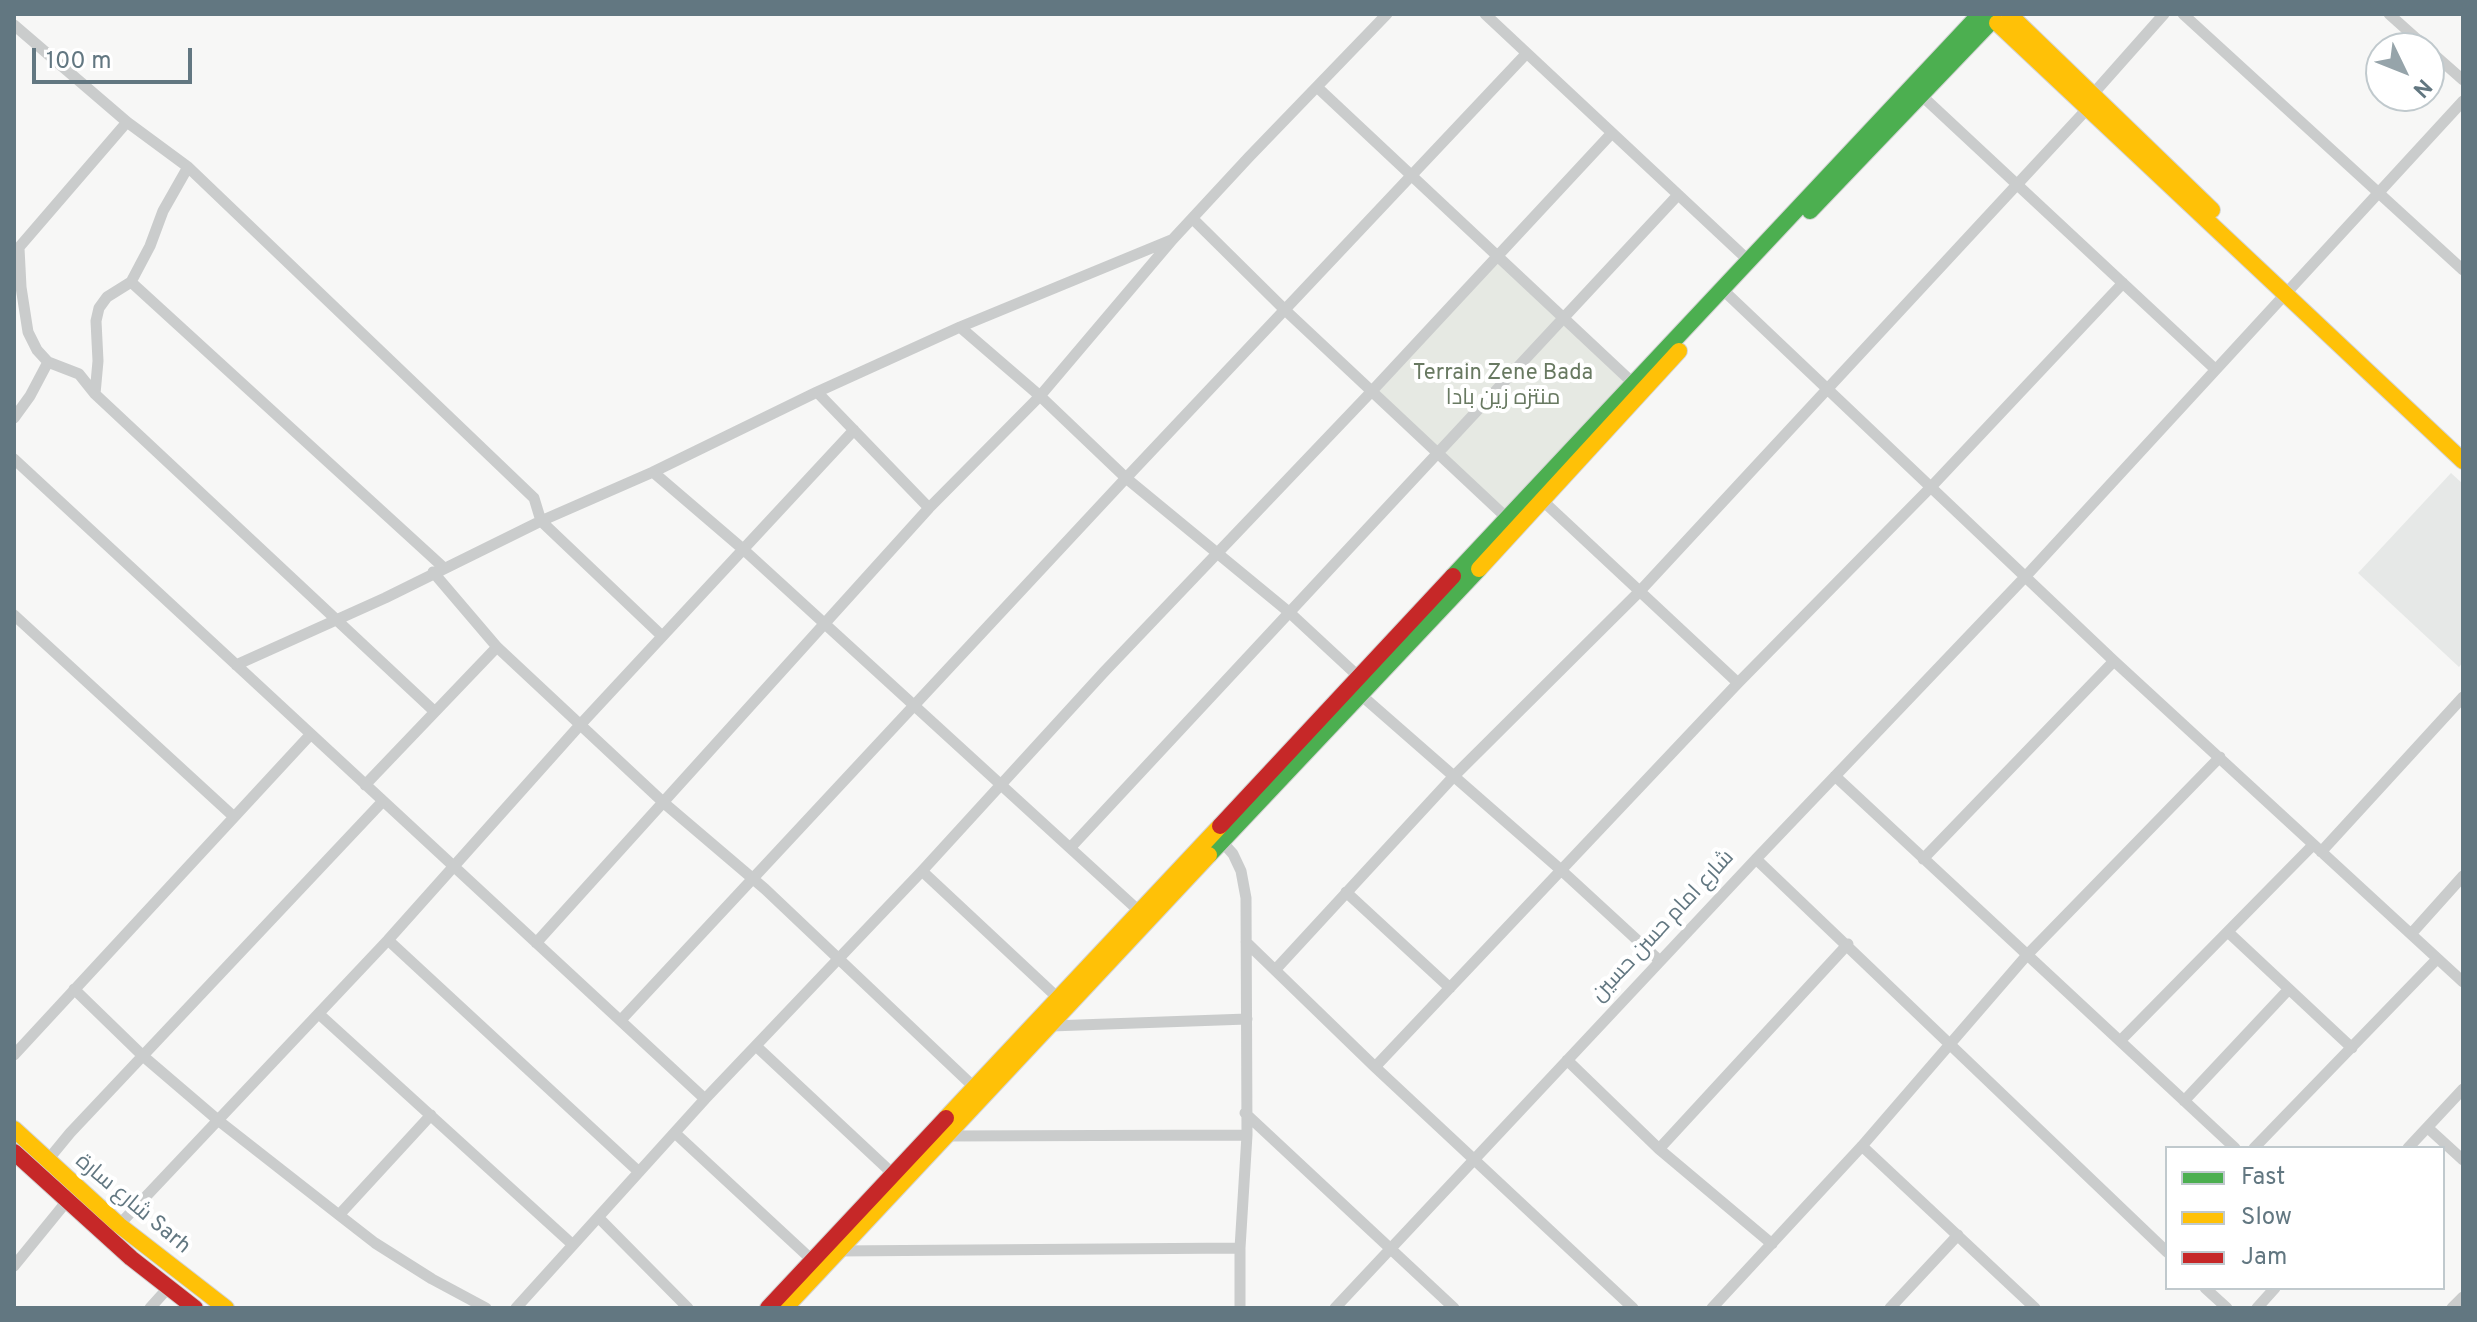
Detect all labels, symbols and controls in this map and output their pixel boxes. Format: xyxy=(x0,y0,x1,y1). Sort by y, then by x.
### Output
scale bar xyxy=(36,32,196,82)
north arrow xyxy=(2365,32,2445,112)
text: 100 m xyxy=(46,47,112,77)
text: N xyxy=(2406,72,2437,102)
park label: Terrain Zene Bada منتزه زين بادا xyxy=(1413,362,1593,414)
street label: شارع امام حسن حسين xyxy=(1587,846,1741,1008)
legend xyxy=(2165,1146,2445,1290)
street label: شارع سارة Sarh xyxy=(69,1149,195,1261)
text: Fast xyxy=(2241,1163,2285,1193)
text: Slow xyxy=(2241,1203,2292,1233)
text: Jam xyxy=(2241,1243,2287,1273)

